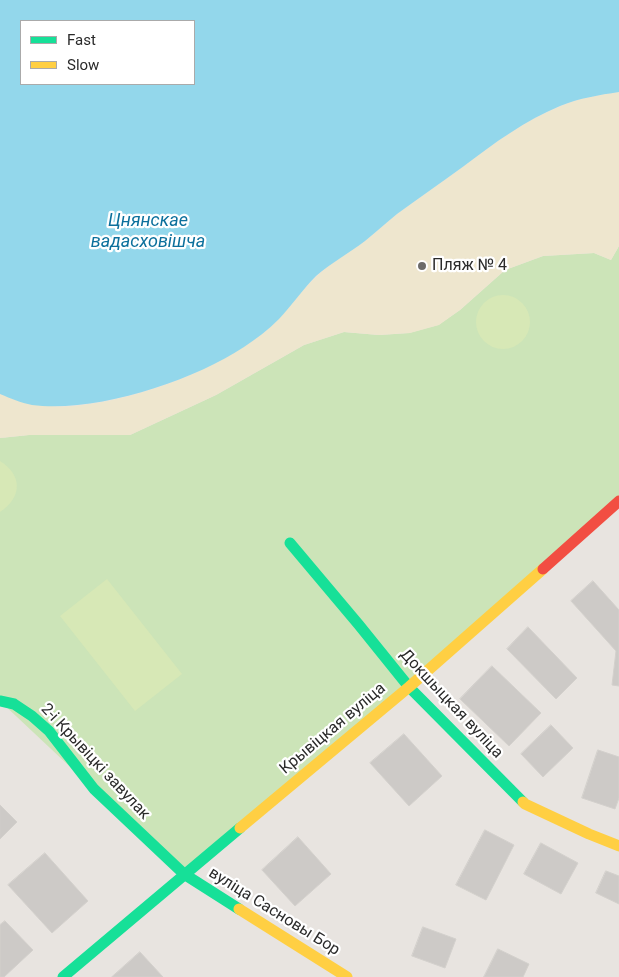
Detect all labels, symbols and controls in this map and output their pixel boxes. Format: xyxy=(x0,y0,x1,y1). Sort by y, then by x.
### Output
legend xyxy=(20,20,195,85)
text: Fast xyxy=(67,31,96,49)
text: Slow xyxy=(67,56,99,74)
water label: Цнянскае вадасховішча xyxy=(91,210,205,252)
place label: Пляж № 4 xyxy=(432,256,507,276)
marker: Пляж № 4 xyxy=(416,260,428,272)
street label: Докшыцкая вуліца xyxy=(395,645,507,763)
street label: Крывіцкая вуліца xyxy=(276,679,390,779)
street label: 2-і Крывіцкі завулак xyxy=(36,700,154,824)
street label: вуліца Сасновы Бор xyxy=(205,864,343,960)

